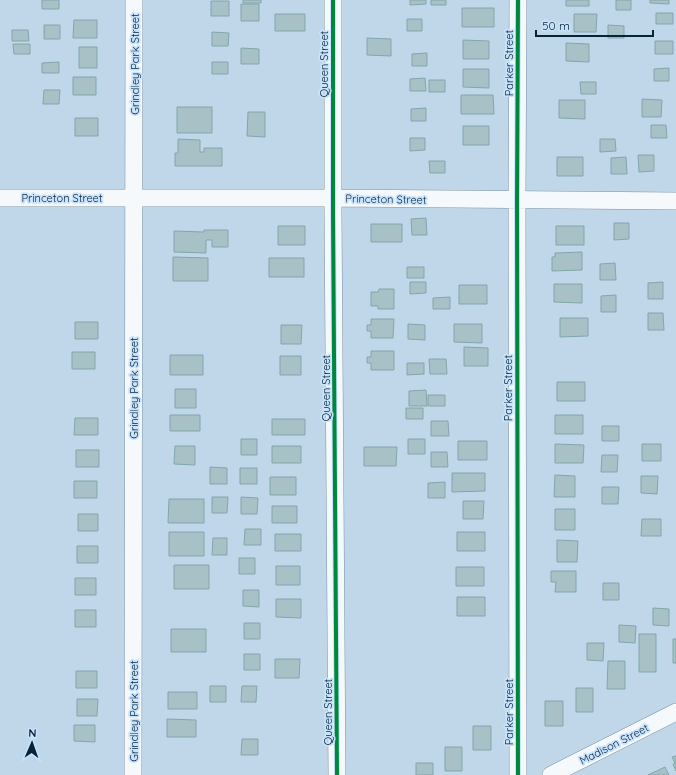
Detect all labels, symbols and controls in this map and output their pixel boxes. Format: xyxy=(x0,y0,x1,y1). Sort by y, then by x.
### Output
scale bar xyxy=(536,12,653,38)
street label: Grindley Park Street xyxy=(128,13,142,115)
text: 50 m xyxy=(542,18,570,33)
street label: Parker Street xyxy=(502,29,516,96)
street label: Queen Street xyxy=(317,30,331,97)
street label: Princeton Street xyxy=(21,191,103,205)
street label: Princeton Street xyxy=(345,191,427,207)
street label: Grindley Park Street xyxy=(127,337,141,439)
street label: Queen Street xyxy=(319,354,333,421)
street label: Parker Street xyxy=(501,354,515,421)
street label: Grindley Park Street xyxy=(127,660,141,762)
street label: Queen Street xyxy=(321,678,335,745)
street label: Parker Street xyxy=(502,678,516,745)
street label: Madison Street xyxy=(577,720,651,767)
north arrow xyxy=(12,723,52,763)
text: N xyxy=(28,726,37,740)

